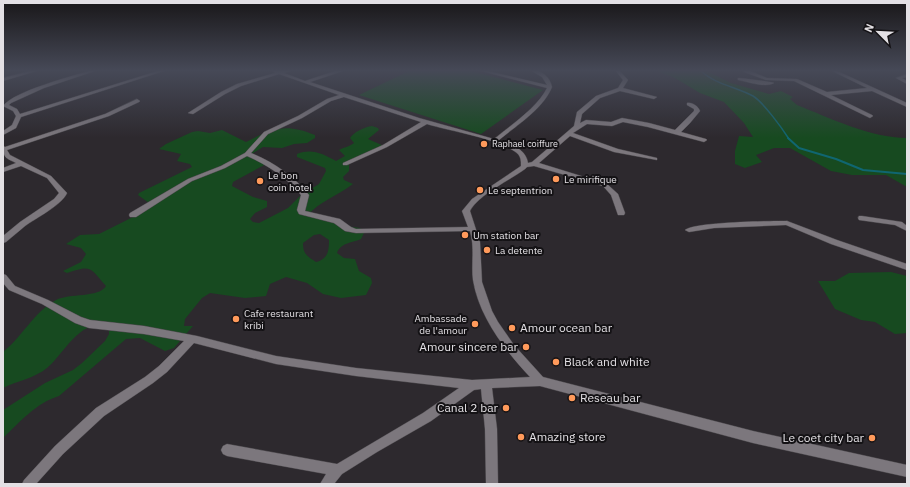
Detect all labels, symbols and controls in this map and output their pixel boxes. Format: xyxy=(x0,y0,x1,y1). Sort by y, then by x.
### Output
north arrow xyxy=(858,12,898,52)
text: N xyxy=(861,21,877,34)
place label: Raphael coiffure xyxy=(492,138,558,149)
marker: Raphael coiffure xyxy=(479,139,489,149)
place label: Le bon coin hotel xyxy=(268,169,312,194)
place label: Le mirifique xyxy=(564,173,617,186)
marker: Le mirifique xyxy=(551,174,561,184)
marker: Le bon coin hotel xyxy=(255,176,265,186)
place label: Le septentrion xyxy=(488,184,552,197)
marker: Le septentrion xyxy=(475,185,485,195)
place label: Um station bar xyxy=(473,229,539,242)
marker: Um station bar xyxy=(460,230,470,240)
place label: La detente xyxy=(495,244,543,257)
marker: La detente xyxy=(482,245,492,255)
place label: Cafe restaurant kribi xyxy=(244,307,314,332)
place label: Ambassade de l'amour xyxy=(414,312,468,337)
marker: Cafe restaurant kribi xyxy=(231,314,241,324)
marker: Ambassade de l'amour xyxy=(470,319,480,329)
place label: Amour ocean bar xyxy=(520,320,613,335)
marker: Amour ocean bar xyxy=(507,323,517,333)
place label: Amour sincere bar xyxy=(419,339,519,354)
marker: Amour sincere bar xyxy=(521,342,531,352)
place label: Black and white xyxy=(564,354,650,369)
marker: Black and white xyxy=(551,357,561,367)
place label: Reseau bar xyxy=(580,390,641,405)
marker: Reseau bar xyxy=(567,393,577,403)
place label: Canal 2 bar xyxy=(437,400,499,415)
marker: Canal 2 bar xyxy=(501,403,511,413)
place label: Amazing store xyxy=(529,429,606,444)
place label: Le coet city bar xyxy=(783,430,865,445)
marker: Amazing store xyxy=(516,432,526,442)
marker: Le coet city bar xyxy=(867,433,877,443)

